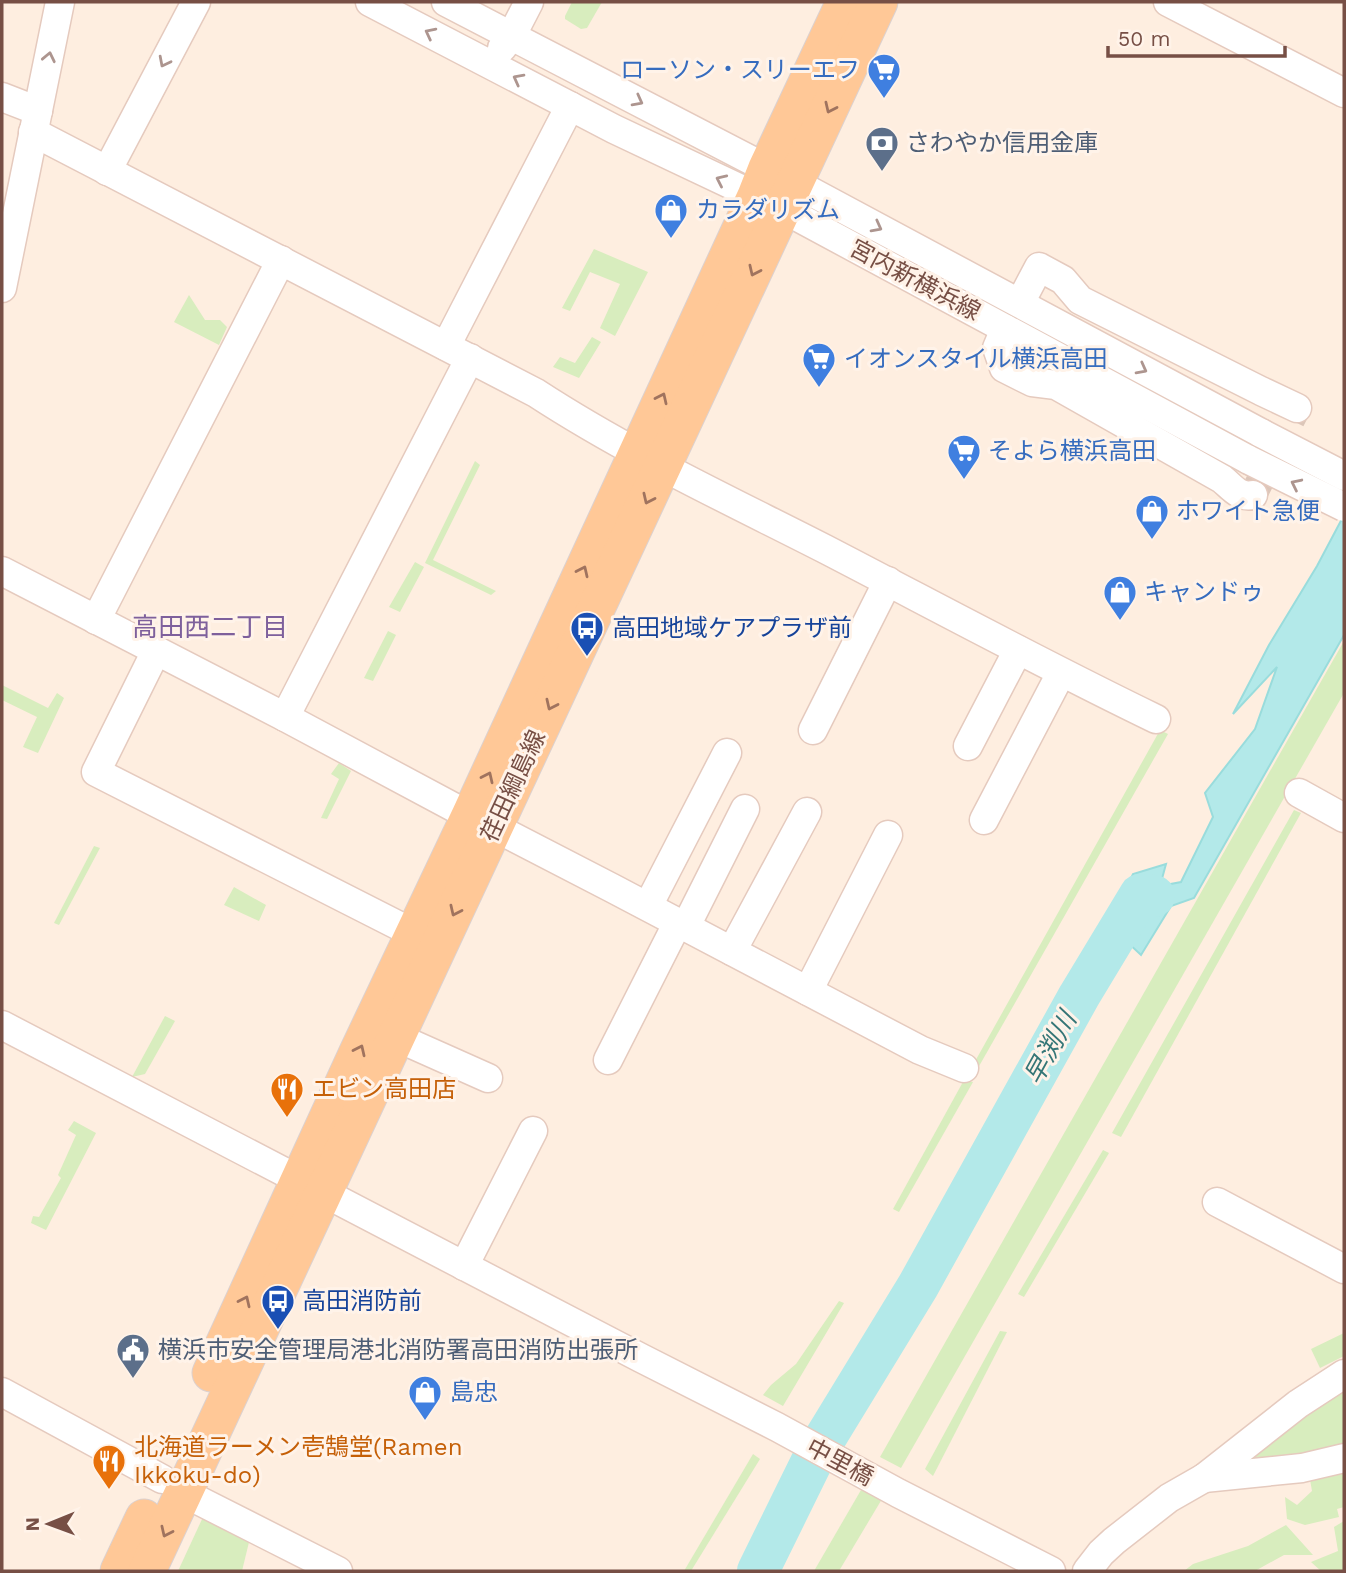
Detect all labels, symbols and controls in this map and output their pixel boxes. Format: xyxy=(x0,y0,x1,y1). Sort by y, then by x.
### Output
scale bar xyxy=(1108,14,1285,58)
text: 50 m xyxy=(1118,26,1170,51)
one-way arrow xyxy=(424,27,437,41)
one-way arrow xyxy=(41,51,56,62)
supermarket icon: ローソン・スリーエフ xyxy=(865,51,903,100)
one-way arrow xyxy=(159,55,173,68)
place label: ローソン・スリーエフ xyxy=(620,56,860,84)
one-way arrow xyxy=(512,73,525,87)
one-way arrow xyxy=(631,92,643,106)
one-way arrow xyxy=(824,101,838,113)
bank icon: さわやか信用金庫 xyxy=(863,124,901,173)
place label: さわやか信用金庫 xyxy=(906,129,1098,157)
one-way arrow xyxy=(716,174,728,188)
shop icon: カラダリズム xyxy=(652,191,690,240)
place label: カラダリズム xyxy=(696,196,840,224)
one-way arrow xyxy=(870,218,882,232)
street label: 宮内新横浜線 xyxy=(845,234,985,326)
one-way arrow xyxy=(748,264,762,276)
supermarket icon: イオンスタイル横浜高田 xyxy=(800,340,838,389)
place label: イオンスタイル横浜高田 xyxy=(844,345,1108,373)
one-way arrow xyxy=(1135,361,1148,374)
one-way arrow xyxy=(654,393,668,405)
supermarket icon: そよら横浜高田 xyxy=(945,432,983,481)
place label: そよら横浜高田 xyxy=(988,437,1156,465)
one-way arrow xyxy=(1291,478,1303,492)
one-way arrow xyxy=(642,492,656,505)
shop icon: ホワイト急便 xyxy=(1133,492,1171,541)
place label: ホワイト急便 xyxy=(1176,497,1320,525)
one-way arrow xyxy=(575,566,589,578)
shop icon: キャンドゥ xyxy=(1101,573,1139,622)
place label: キャンドゥ xyxy=(1144,578,1264,606)
bus stop icon: 高田地域ケアプラザ前 xyxy=(568,609,606,658)
district label: 高田西二丁目 xyxy=(132,612,288,642)
place label: 高田地域ケアプラザ前 xyxy=(612,614,852,642)
one-way arrow xyxy=(545,698,559,710)
street label: 荏田綱島線 xyxy=(475,726,551,846)
one-way arrow xyxy=(480,772,494,785)
one-way arrow xyxy=(449,904,463,917)
water label: 早渕川 xyxy=(1018,1004,1083,1089)
one-way arrow xyxy=(351,1045,365,1057)
restaurant icon: エビン高田店 xyxy=(268,1070,306,1119)
place label: エビン高田店 xyxy=(312,1075,456,1103)
bus stop icon: 高田消防前 xyxy=(259,1282,297,1331)
place label: 高田消防前 xyxy=(302,1287,422,1315)
one-way arrow xyxy=(236,1296,250,1308)
public building icon: 横浜市安全管理局港北消防署高田消防出張所 xyxy=(114,1331,152,1380)
place label: 横浜市安全管理局港北消防署高田消防出張所 xyxy=(158,1336,638,1364)
shop icon: 島忠 xyxy=(406,1373,444,1422)
place label: 島忠 xyxy=(450,1378,498,1406)
place label: 北海道ラーメン壱鵠堂(Ramen Ikkoku-do) xyxy=(134,1433,463,1489)
street label: 中里橋 xyxy=(802,1433,878,1491)
restaurant icon: 北海道ラーメン壱鵠堂(Ramen Ikkoku-do) xyxy=(90,1442,128,1491)
north arrow xyxy=(14,1489,84,1559)
text: N xyxy=(21,1517,44,1532)
one-way arrow xyxy=(160,1525,174,1537)

